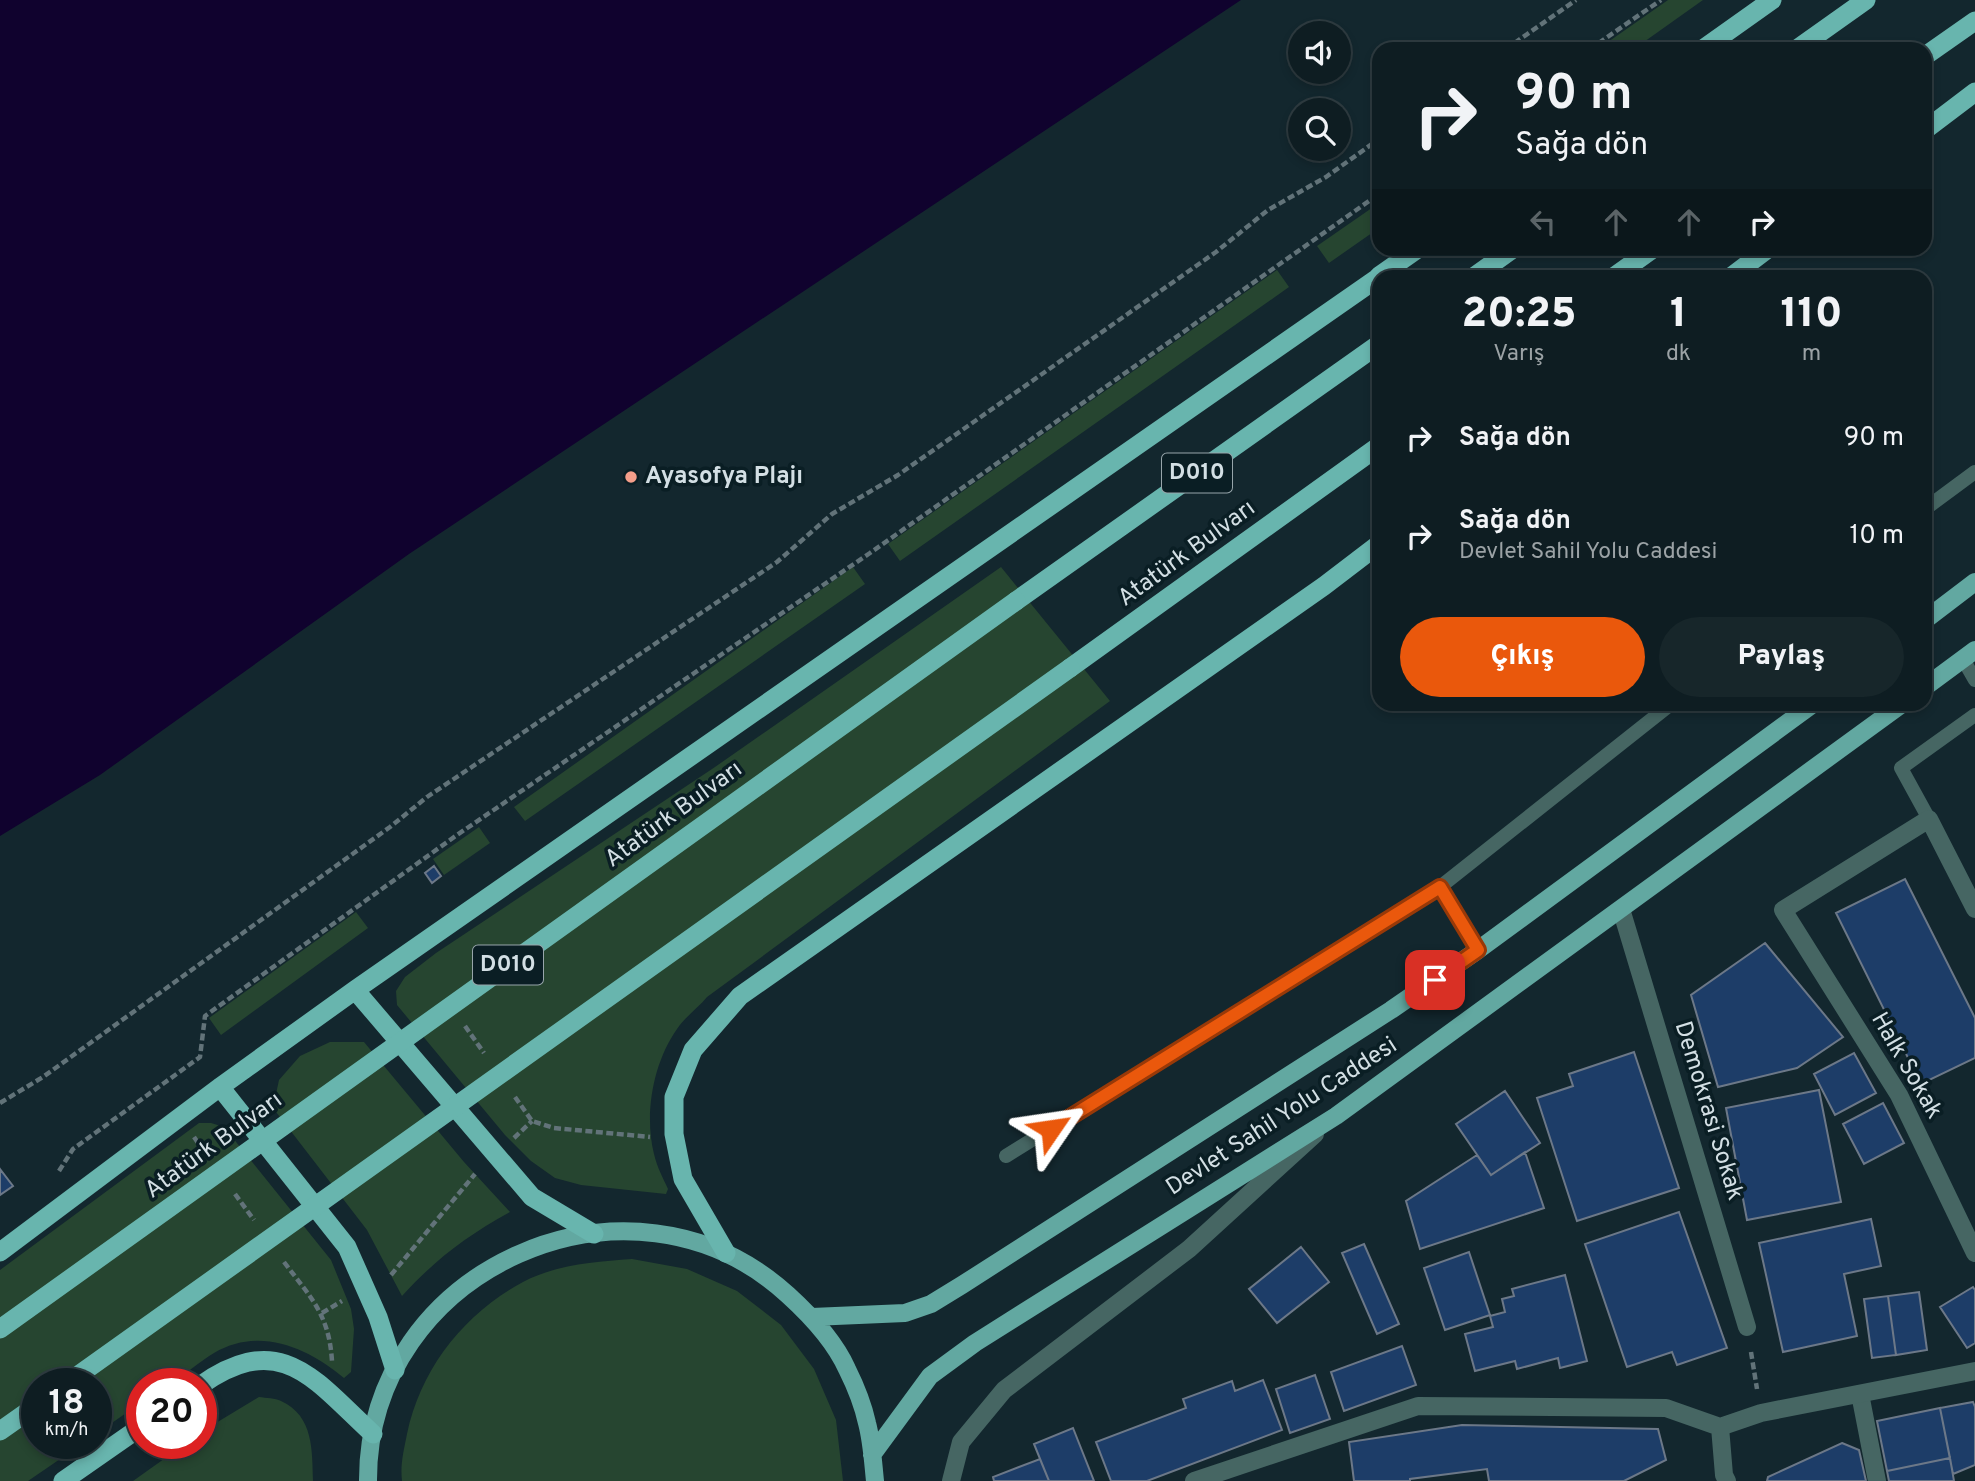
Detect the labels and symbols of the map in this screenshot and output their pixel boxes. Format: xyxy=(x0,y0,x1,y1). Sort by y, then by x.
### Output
road number: D010 xyxy=(1162,453,1232,492)
place label: Ayasofya Plajı xyxy=(645,462,803,492)
marker: Ayasofya Plajı xyxy=(623,469,639,485)
street label: Atatürk Bulvarı xyxy=(1112,494,1262,614)
street label: Atatürk Bulvarı xyxy=(599,755,749,875)
road number: D010 xyxy=(473,946,543,984)
pin xyxy=(1405,950,1465,1010)
street label: Halk Sokak xyxy=(1863,1007,1949,1125)
street label: Demokrasi Sokak xyxy=(1667,1018,1749,1204)
street label: Devlet Sahil Yolu Caddesi xyxy=(1161,1031,1403,1203)
street label: Atatürk Bulvarı xyxy=(139,1086,289,1206)
position arrow xyxy=(1014,1092,1088,1166)
speed limit sign: 20 xyxy=(126,1368,217,1459)

